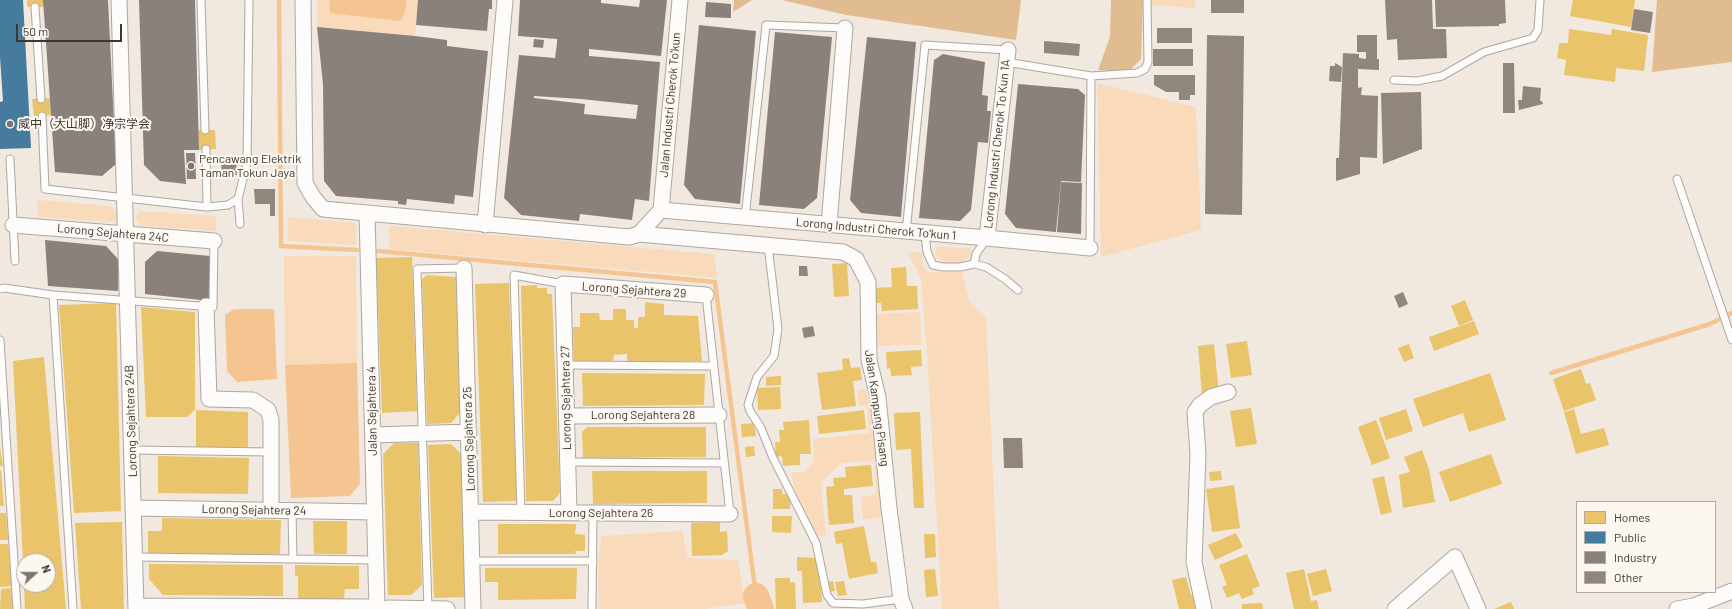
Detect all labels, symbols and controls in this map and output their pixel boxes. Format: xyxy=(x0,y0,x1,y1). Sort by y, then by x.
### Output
scale bar xyxy=(18,16,124,42)
text: 50 m xyxy=(23,24,48,38)
street label: Jalan Industri Cherok To'kun xyxy=(656,32,684,178)
street label: Lorong Industri Cherok To Kun 1A xyxy=(981,59,1013,229)
place label: 威中（大山脚）净宗学会 xyxy=(18,117,150,131)
marker: 威中（大山脚）净宗学会 xyxy=(5,119,15,129)
place label: Pencawang Elektrik Taman Tokun Jaya xyxy=(199,152,301,180)
marker: Pencawang Elektrik Taman Tokun Jaya xyxy=(186,161,196,171)
street label: Lorong Industri Cherok To'kun 1 xyxy=(795,215,957,243)
street label: Lorong Sejahtera 24C xyxy=(56,221,170,245)
street label: Lorong Sejahtera 29 xyxy=(581,279,687,301)
street label: Lorong Sejahtera 27 xyxy=(558,346,574,450)
street label: Jalan Kampung Pisang xyxy=(862,349,892,467)
street label: Lorong Sejahtera 24B xyxy=(122,365,140,477)
street label: Jalan Sejahtera 4 xyxy=(364,366,380,456)
street label: Lorong Sejahtera 25 xyxy=(460,387,478,491)
street label: Lorong Sejahtera 28 xyxy=(591,408,695,422)
legend xyxy=(1576,501,1716,593)
street label: Lorong Sejahtera 24 xyxy=(201,502,307,518)
street label: Lorong Sejahtera 26 xyxy=(549,506,653,520)
text: Homes xyxy=(1614,510,1650,524)
text: Public xyxy=(1614,530,1646,544)
text: Industry xyxy=(1614,550,1657,564)
north arrow xyxy=(16,553,56,593)
text: N xyxy=(39,563,54,575)
text: Other xyxy=(1614,570,1643,584)

